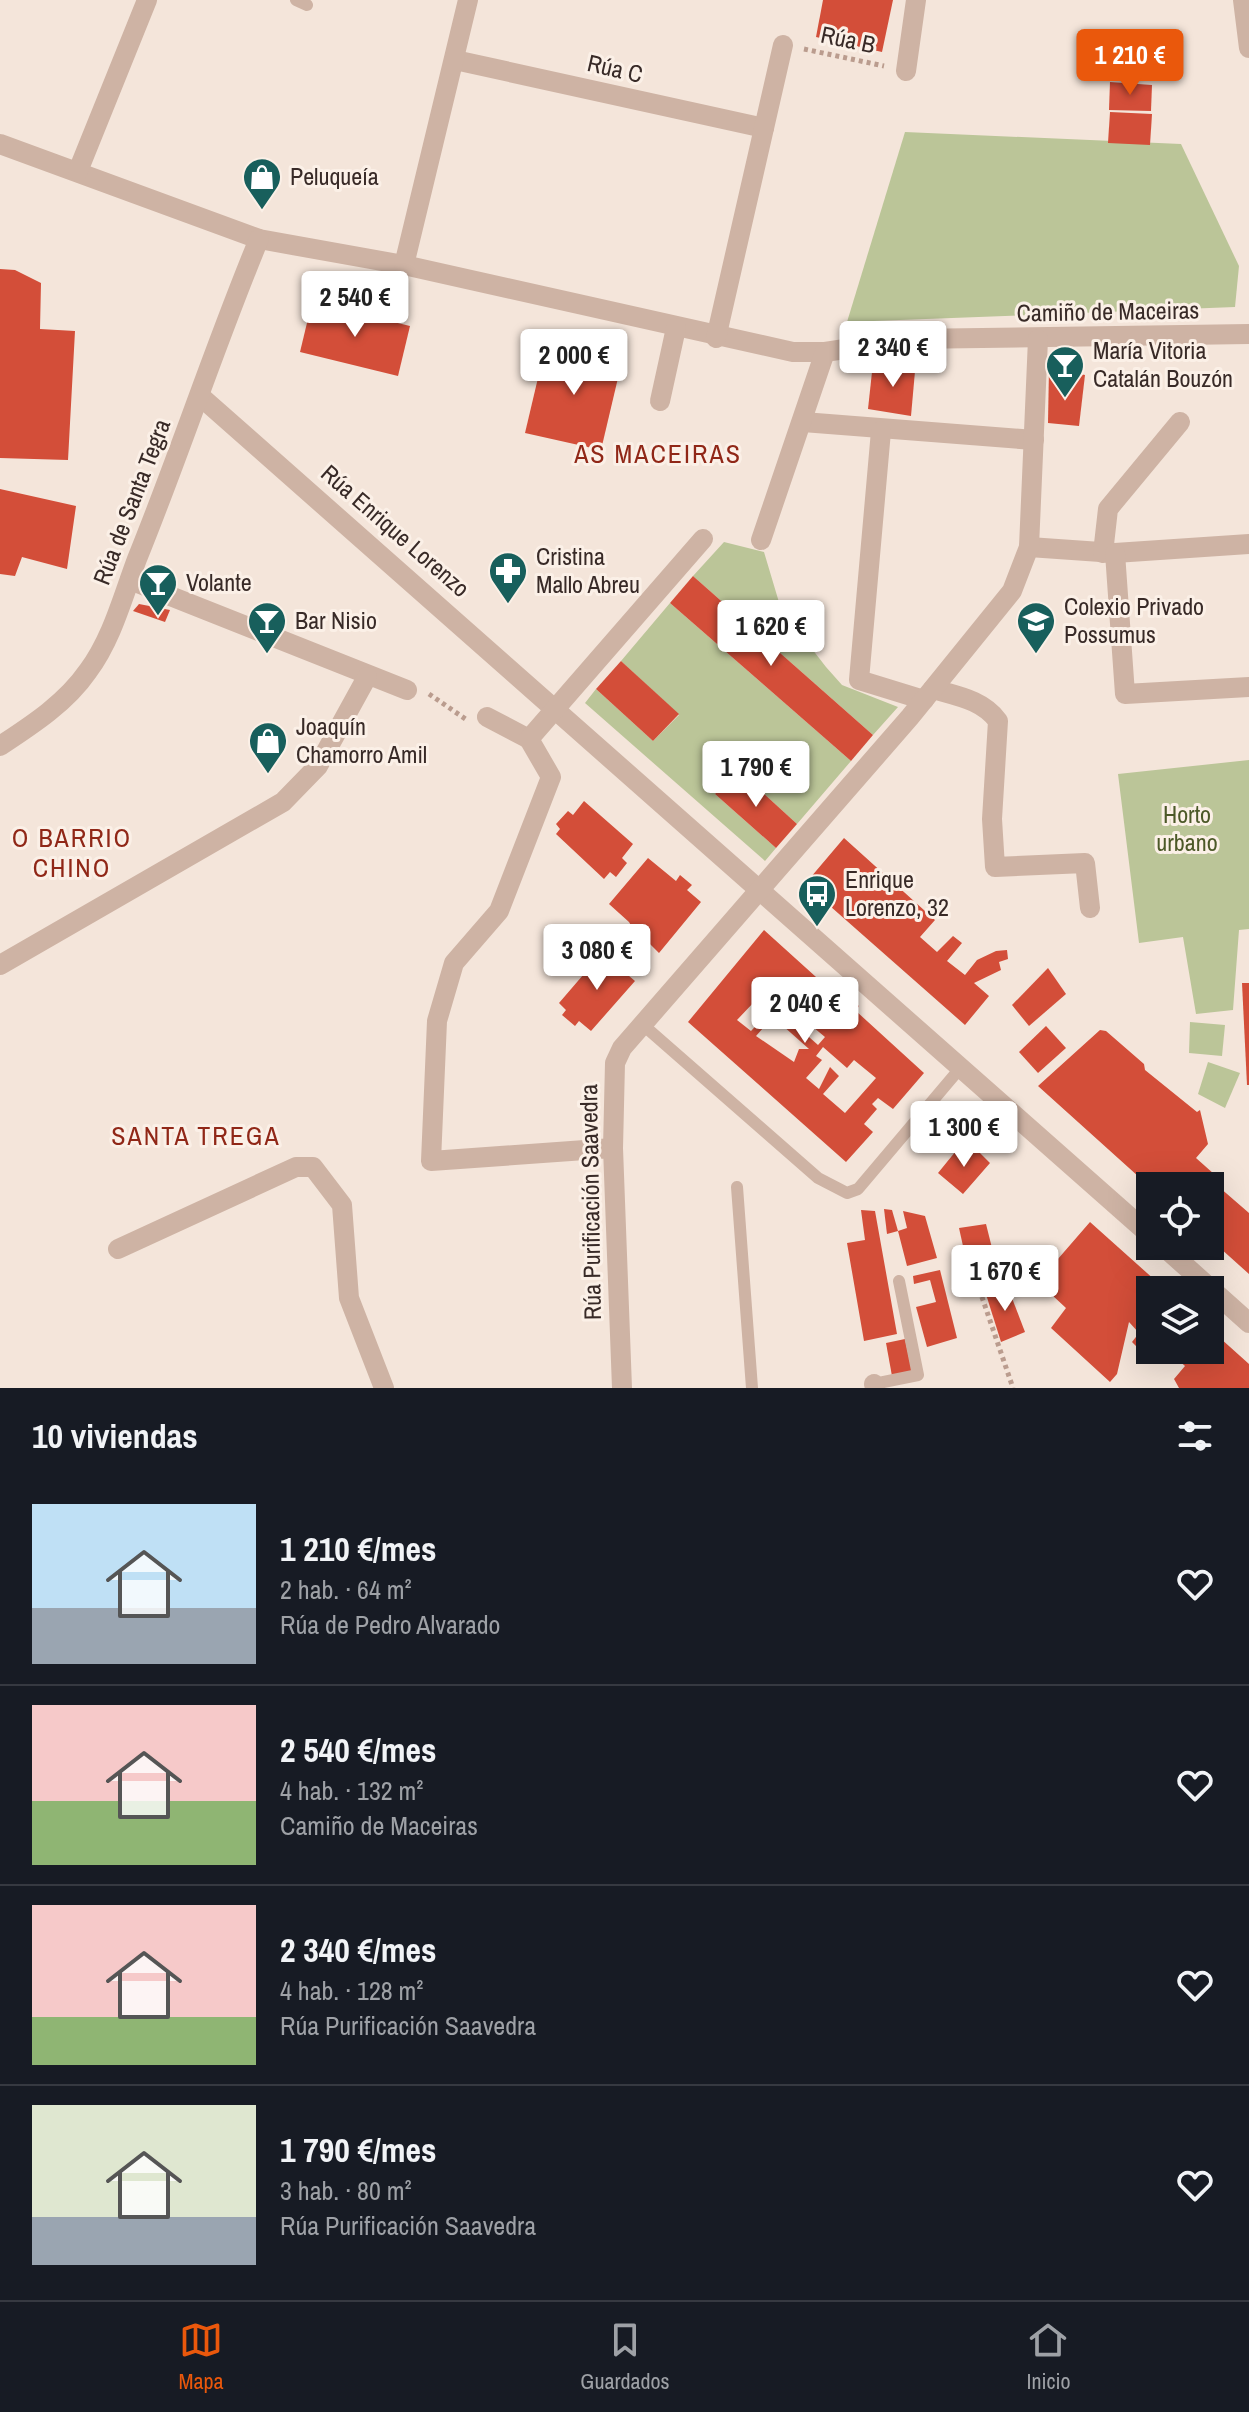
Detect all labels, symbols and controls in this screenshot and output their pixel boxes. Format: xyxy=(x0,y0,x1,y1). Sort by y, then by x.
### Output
street label: Rúa B xyxy=(818,18,878,60)
pin: 1 210 € xyxy=(1056,29,1204,97)
text: 1 210 € xyxy=(1094,37,1166,72)
street label: Rúa C xyxy=(584,46,646,90)
shop icon: Peluqueía xyxy=(241,156,283,211)
place label: Peluqueía xyxy=(290,160,379,192)
pin: 2 540 € xyxy=(281,271,429,339)
text: 2 540 € xyxy=(319,279,391,314)
street label: Camiño de Maceiras xyxy=(1016,293,1200,329)
pin: 2 340 € xyxy=(819,321,967,389)
pin: 2 000 € xyxy=(500,329,648,397)
text: 2 340 € xyxy=(857,329,929,364)
place label: María Vitoria Catalán Bouzón xyxy=(1093,334,1233,394)
text: 2 000 € xyxy=(538,337,610,372)
bar icon: María Vitoria Catalán Bouzón xyxy=(1044,344,1086,399)
street label: Rúa de Santa Tegra xyxy=(85,414,177,589)
district label: AS MACEIRAS xyxy=(573,436,742,471)
street label: Rúa Enrique Lorenzo xyxy=(315,457,477,604)
place label: Cristina Mallo Abreu xyxy=(536,540,640,600)
pharmacy icon: Cristina Mallo Abreu xyxy=(487,550,529,605)
bar icon: Volante xyxy=(137,562,179,617)
place label: Volante xyxy=(186,566,252,598)
place label: Colexio Privado Possumus xyxy=(1064,590,1204,650)
bar icon: Bar Nisio xyxy=(246,600,288,655)
pin: 1 620 € xyxy=(697,600,845,668)
school or university icon: Colexio Privado Possumus xyxy=(1015,600,1057,655)
place label: Bar Nisio xyxy=(295,604,377,636)
text: 1 620 € xyxy=(735,608,807,643)
place label: Joaquín Chamorro Amil xyxy=(296,710,427,770)
shop icon: Joaquín Chamorro Amil xyxy=(247,720,289,775)
pin: 1 790 € xyxy=(682,741,830,809)
text: 1 790 € xyxy=(720,749,792,784)
park label: Horto urbano xyxy=(1156,798,1218,858)
district label: O BARRIO CHINO xyxy=(12,820,132,885)
place label: Enrique Lorenzo, 32 xyxy=(845,863,949,923)
bus stop icon: Enrique Lorenzo, 32 xyxy=(796,873,838,928)
pin: 3 080 € xyxy=(523,924,671,992)
text: 3 080 € xyxy=(561,932,633,967)
pin: 2 040 € xyxy=(731,977,879,1045)
text: 2 040 € xyxy=(769,985,841,1020)
street label: Rúa Purificación Saavedra xyxy=(572,1084,608,1320)
pin: 1 300 € xyxy=(890,1101,1038,1169)
text: 1 300 € xyxy=(928,1109,1000,1144)
district label: SANTA TREGA xyxy=(111,1118,281,1153)
map controls xyxy=(1136,1172,1224,1364)
button: locate xyxy=(1136,1172,1224,1260)
pin: 1 670 € xyxy=(931,1245,1079,1313)
text: 1 670 € xyxy=(969,1253,1041,1288)
button: layers xyxy=(1136,1276,1224,1364)
text: 10 viviendas xyxy=(32,1413,198,1459)
icon: filters xyxy=(1173,1414,1217,1458)
text: 1 210 €/mes xyxy=(280,1526,437,1572)
icon: home xyxy=(96,1536,192,1632)
icon: heart xyxy=(1173,1562,1217,1606)
text: 2 hab. · 64 m² xyxy=(280,1572,412,1607)
text: Rúa de Pedro Alvarado xyxy=(280,1607,500,1642)
text: 2 540 €/mes xyxy=(280,1727,437,1773)
icon: home xyxy=(96,1737,192,1833)
icon: heart xyxy=(1173,1763,1217,1807)
text: 4 hab. · 132 m² xyxy=(280,1773,423,1808)
text: Camiño de Maceiras xyxy=(280,1808,478,1843)
text: 2 340 €/mes xyxy=(280,1927,437,1973)
icon: home xyxy=(96,1937,192,2033)
icon: heart xyxy=(1173,1963,1217,2007)
text: 4 hab. · 128 m² xyxy=(280,1973,423,2008)
text: Rúa Purificación Saavedra xyxy=(280,2008,536,2043)
text: 1 790 €/mes xyxy=(280,2127,437,2173)
icon: home xyxy=(96,2137,192,2233)
icon: heart xyxy=(1173,2163,1217,2207)
text: 3 hab. · 80 m² xyxy=(280,2173,412,2208)
text: Rúa Purificación Saavedra xyxy=(280,2208,536,2243)
tab: Mapa xyxy=(178,2318,224,2396)
tab: Guardados xyxy=(580,2318,670,2396)
tab: Inicio xyxy=(1026,2318,1071,2396)

